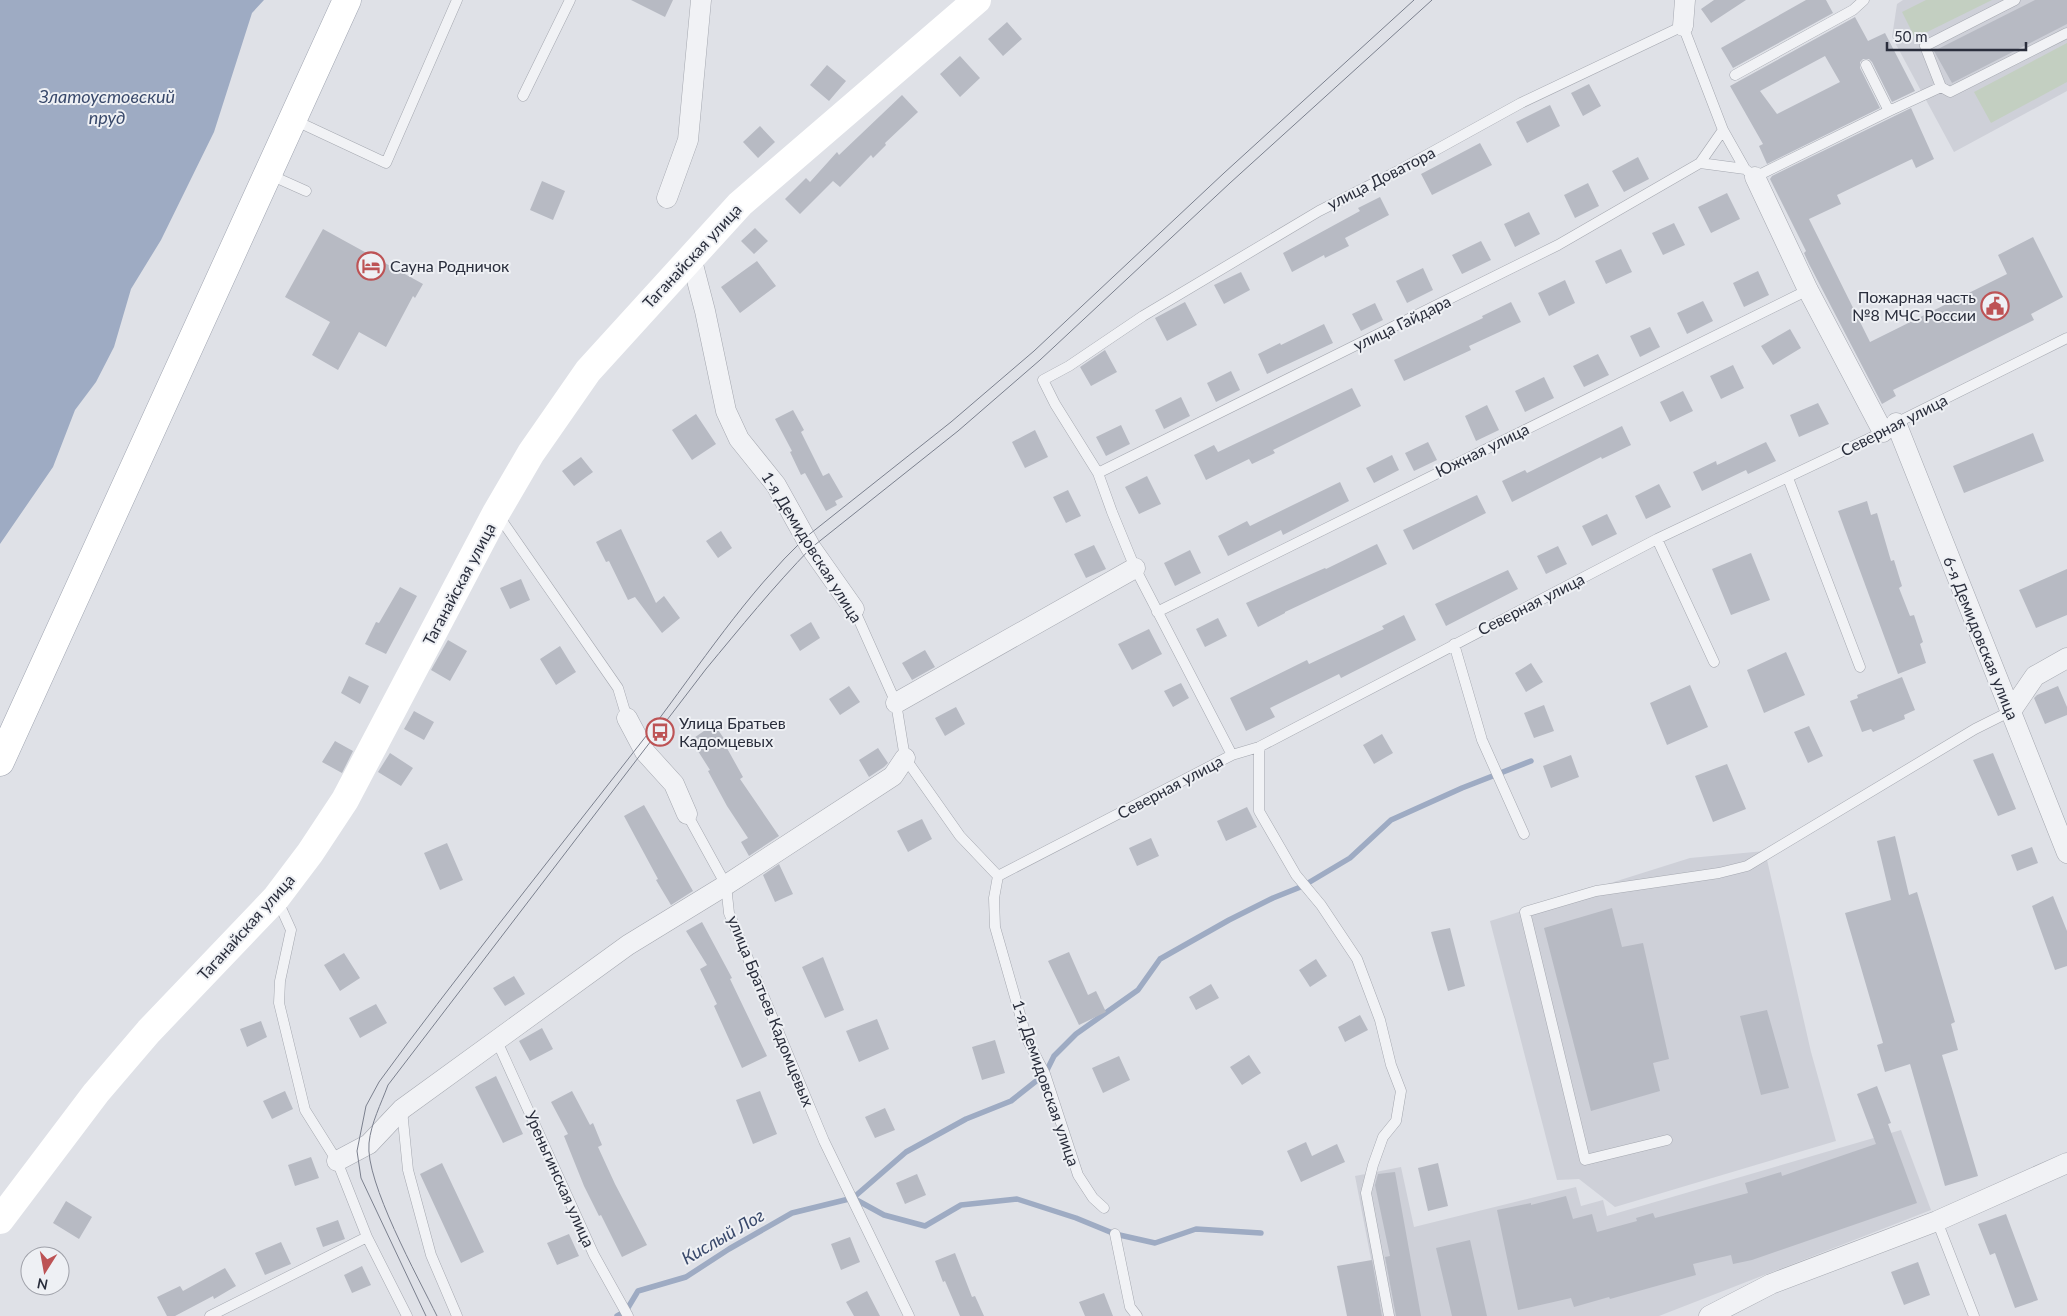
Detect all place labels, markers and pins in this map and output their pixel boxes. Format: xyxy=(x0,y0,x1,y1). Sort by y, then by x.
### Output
hotel icon: Сауна Родничок xyxy=(356,251,386,281)
place label: Сауна Родничок xyxy=(390,256,510,275)
place label: Пожарная часть №8 МЧС России xyxy=(1852,287,1976,324)
public building icon: Пожарная часть №8 МЧС России xyxy=(1980,291,2010,321)
place label: Улица Братьев Кадомцевых xyxy=(679,713,786,750)
bus stop icon: Улица Братьев Кадомцевых xyxy=(645,717,675,747)

